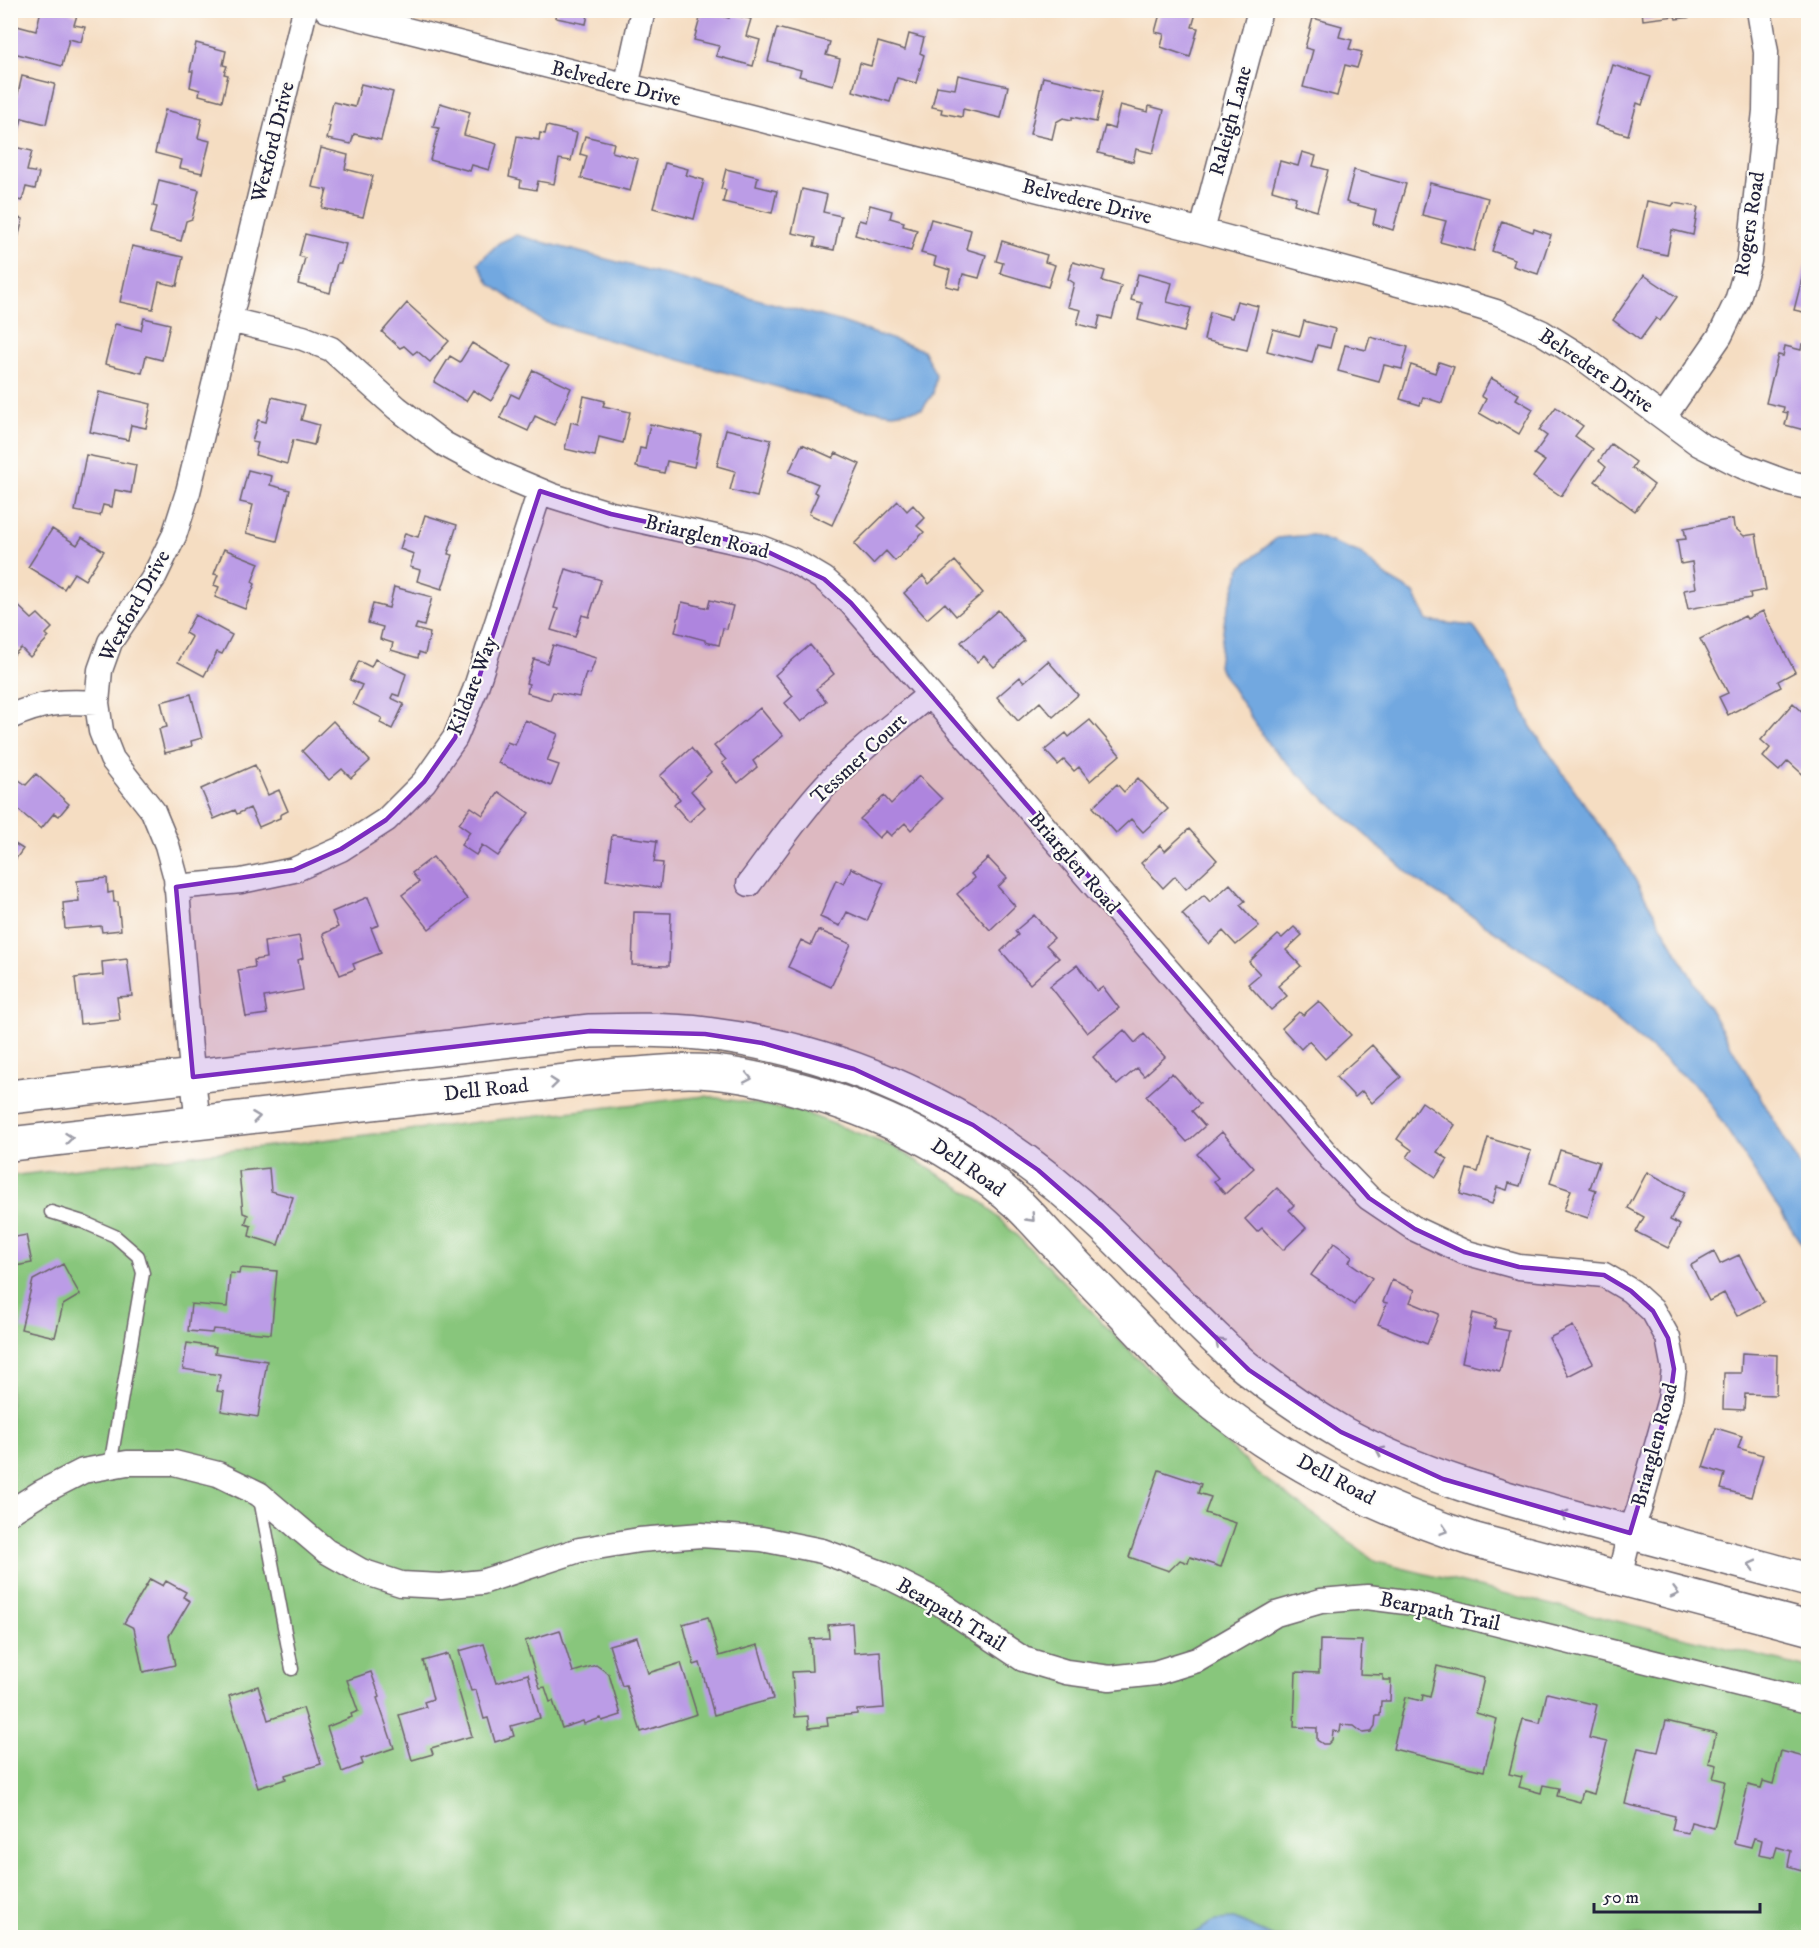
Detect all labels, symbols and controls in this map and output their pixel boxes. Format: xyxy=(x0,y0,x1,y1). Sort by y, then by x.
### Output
street label: Belvedere Drive xyxy=(548,55,684,113)
street label: Raleigh Lane xyxy=(1204,63,1258,179)
street label: Wexford Drive xyxy=(245,79,301,206)
street label: Rogers Road xyxy=(1729,169,1771,278)
street label: Belvedere Drive xyxy=(1019,173,1155,231)
street label: Belvedere Drive xyxy=(1534,323,1659,419)
street label: Briarglen Road xyxy=(642,509,772,565)
street label: Wexford Drive xyxy=(93,545,176,667)
street label: Kildare Way xyxy=(442,632,504,739)
street label: Tessmer Court xyxy=(805,708,913,810)
street label: Briarglen Road xyxy=(1022,806,1126,920)
one-way arrow xyxy=(743,1070,753,1083)
street label: Dell Road xyxy=(442,1073,530,1107)
one-way arrow xyxy=(550,1077,559,1090)
one-way arrow xyxy=(252,1111,261,1124)
one-way arrow xyxy=(64,1132,73,1145)
street label: Dell Road xyxy=(926,1133,1011,1203)
one-way arrow xyxy=(1024,1211,1035,1222)
one-way arrow xyxy=(1216,1338,1226,1349)
street label: Briarglen Road xyxy=(1626,1380,1684,1510)
one-way arrow xyxy=(1375,1447,1386,1459)
street label: Dell Road xyxy=(1292,1449,1380,1512)
one-way arrow xyxy=(1559,1509,1569,1522)
one-way arrow xyxy=(1438,1523,1449,1535)
one-way arrow xyxy=(1747,1560,1758,1572)
street label: Bearpath Trail xyxy=(892,1572,1011,1658)
one-way arrow xyxy=(1670,1585,1680,1598)
street label: Bearpath Trail xyxy=(1377,1587,1503,1638)
scale bar xyxy=(1594,1876,1760,1914)
text: 50 m xyxy=(1603,1887,1639,1909)

